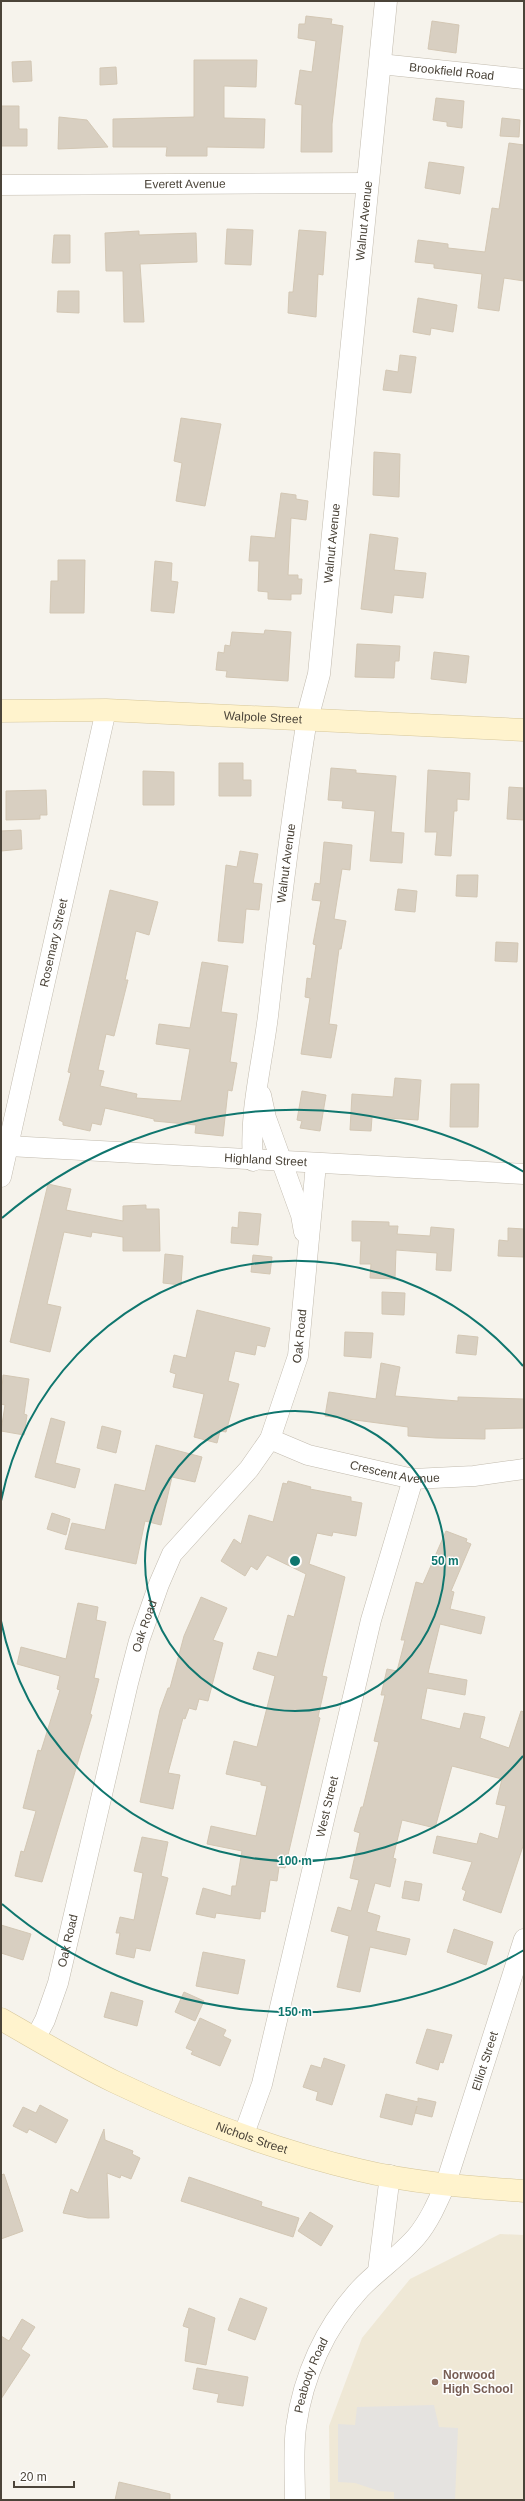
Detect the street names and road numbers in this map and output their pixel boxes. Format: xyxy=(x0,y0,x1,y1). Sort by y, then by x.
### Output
street label: Brookfield Road xyxy=(408,60,495,83)
street label: Everett Avenue xyxy=(144,177,226,191)
street label: Walnut Avenue xyxy=(353,180,375,261)
street label: Walnut Avenue xyxy=(321,502,343,584)
street label: Walpole Street xyxy=(223,709,303,726)
street label: Walnut Avenue xyxy=(274,822,298,904)
street label: Rosemary Street xyxy=(37,897,71,988)
street label: Highland Street xyxy=(224,1151,308,1169)
street label: Oak Road xyxy=(289,1309,309,1365)
street label: Crescent Avenue xyxy=(348,1458,440,1486)
street label: Oak Road xyxy=(129,1598,160,1654)
street label: West Street xyxy=(313,1774,341,1839)
street label: Oak Road xyxy=(55,1913,81,1969)
street label: Elliot Street xyxy=(469,2029,501,2092)
street label: Nichols Street xyxy=(214,2119,290,2157)
street label: Peabody Road xyxy=(291,2335,331,2414)

